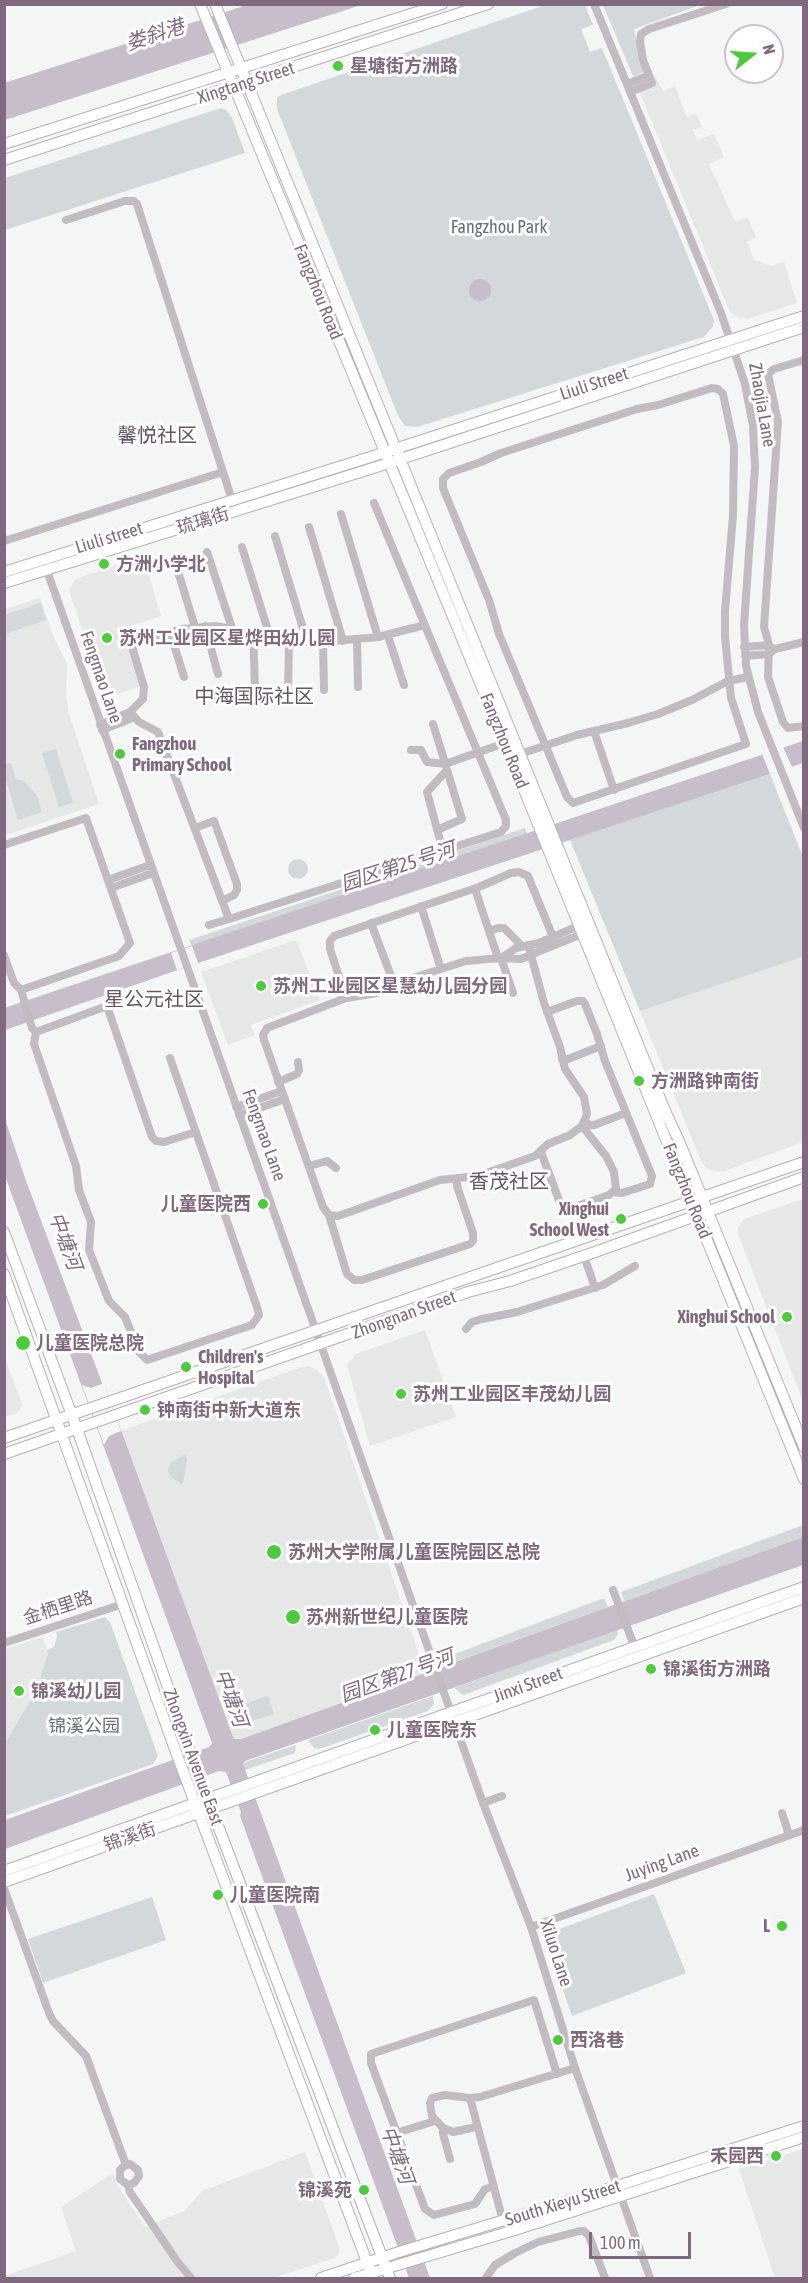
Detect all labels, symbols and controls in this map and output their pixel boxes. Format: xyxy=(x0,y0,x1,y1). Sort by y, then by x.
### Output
water label: 娄斜港 xyxy=(123,14,187,56)
north arrow xyxy=(724,24,784,84)
text: N xyxy=(759,42,779,56)
place label: 星塘街方洲路 xyxy=(350,55,458,77)
street label: Xingtang Street xyxy=(195,57,297,109)
marker: 星塘街方洲路 xyxy=(331,59,345,73)
park label: Fangzhou Park xyxy=(451,216,547,238)
street label: Fangzhou Road xyxy=(289,241,347,343)
street label: Zhaojia Lane xyxy=(744,361,780,449)
street label: Liuli Street xyxy=(557,363,631,405)
district label: 馨悦社区 xyxy=(117,424,197,448)
street label: 琉璃街 xyxy=(174,503,232,539)
street label: Liuli street xyxy=(73,518,145,558)
place label: 方洲小学北 xyxy=(116,553,206,575)
marker: 方洲小学北 xyxy=(97,557,111,571)
place label: 苏州工业园区星烨田幼儿园 xyxy=(119,627,335,649)
street label: Fengmao Lane xyxy=(75,628,127,726)
marker: 苏州工业园区星烨田幼儿园 xyxy=(100,631,114,645)
district label: 中海国际社区 xyxy=(194,685,314,709)
street label: Fangzhou Road xyxy=(475,690,533,792)
place label: Fangzhou Primary School xyxy=(132,733,231,776)
marker: Fangzhou Primary School xyxy=(113,747,127,761)
water label: 园区第25号河 xyxy=(338,837,458,897)
place label: 苏州工业园区星慧幼儿园分园 xyxy=(273,975,507,997)
marker: 苏州工业园区星慧幼儿园分园 xyxy=(254,979,268,993)
district label: 星公元社区 xyxy=(104,988,204,1012)
place label: 方洲路钟南街 xyxy=(651,1070,759,1092)
marker: 方洲路钟南街 xyxy=(632,1074,646,1088)
street label: Fengmao Lane xyxy=(237,1086,291,1184)
street label: Fangzhou Road xyxy=(658,1140,716,1242)
district label: 香茂社区 xyxy=(469,1170,549,1194)
place label: 儿童医院西 xyxy=(161,1193,251,1215)
marker: 儿童医院西 xyxy=(256,1197,270,1211)
place label: Xinghui School West xyxy=(530,1198,609,1240)
water label: 中塘河 xyxy=(43,1209,87,1273)
marker: Xinghui School West xyxy=(614,1212,628,1226)
street label: Zhongnan Street xyxy=(349,1286,459,1344)
place label: Xinghui School xyxy=(678,1306,775,1328)
marker: Xinghui School xyxy=(780,1310,794,1324)
place label: 儿童医院总院 xyxy=(36,1332,144,1354)
marker: 儿童医院总院 xyxy=(14,1334,32,1352)
place label: Children's Hospital xyxy=(198,1346,263,1388)
marker: Children's Hospital xyxy=(179,1360,193,1374)
place label: 苏州工业园区丰茂幼儿园 xyxy=(413,1383,611,1405)
marker: 苏州工业园区丰茂幼儿园 xyxy=(394,1387,408,1401)
place label: 钟南街中新大道东 xyxy=(157,1399,301,1421)
marker: 钟南街中新大道东 xyxy=(138,1403,152,1417)
place label: 苏州大学附属儿童医院园区总院 xyxy=(288,1541,540,1563)
marker: 苏州大学附属儿童医院园区总院 xyxy=(265,1543,283,1561)
street label: 金栖里路 xyxy=(20,1587,96,1629)
place label: 苏州新世纪儿童医院 xyxy=(306,1606,468,1628)
marker: 苏州新世纪儿童医院 xyxy=(284,1608,302,1626)
water label: 园区第27号河 xyxy=(337,1644,457,1708)
place label: 锦溪街方洲路 xyxy=(663,1658,771,1680)
marker: 锦溪街方洲路 xyxy=(644,1662,658,1676)
street label: Jinxi Street xyxy=(490,1663,566,1707)
water label: 中塘河 xyxy=(209,1666,253,1730)
place label: 锦溪幼儿园 xyxy=(31,1680,121,1702)
marker: 锦溪幼儿园 xyxy=(12,1684,26,1698)
street label: Zhongxin Avenue East xyxy=(158,1686,228,1828)
park label: 锦溪公园 xyxy=(48,1715,120,1737)
place label: 儿童医院东 xyxy=(387,1719,477,1741)
marker: 儿童医院东 xyxy=(368,1723,382,1737)
street label: 锦溪街 xyxy=(101,1818,159,1856)
street label: Juying Lane xyxy=(622,1840,702,1886)
place label: 儿童医院南 xyxy=(230,1884,320,1906)
marker: 儿童医院南 xyxy=(211,1888,225,1902)
place label: L xyxy=(763,1915,770,1937)
street label: Xiluo Lane xyxy=(535,1917,577,1989)
marker: L xyxy=(775,1919,789,1933)
place label: 西洛巷 xyxy=(570,2029,624,2051)
marker: 西洛巷 xyxy=(551,2033,565,2047)
water label: 中塘河 xyxy=(375,2123,419,2187)
place label: 禾园西 xyxy=(710,2145,764,2167)
marker: 禾园西 xyxy=(769,2149,783,2163)
street label: South Xieyu Street xyxy=(503,2175,623,2231)
place label: 锦溪苑 xyxy=(298,2179,352,2201)
marker: 锦溪苑 xyxy=(357,2183,371,2197)
scale bar xyxy=(592,2220,694,2258)
text: 100 m xyxy=(600,2232,641,2253)

